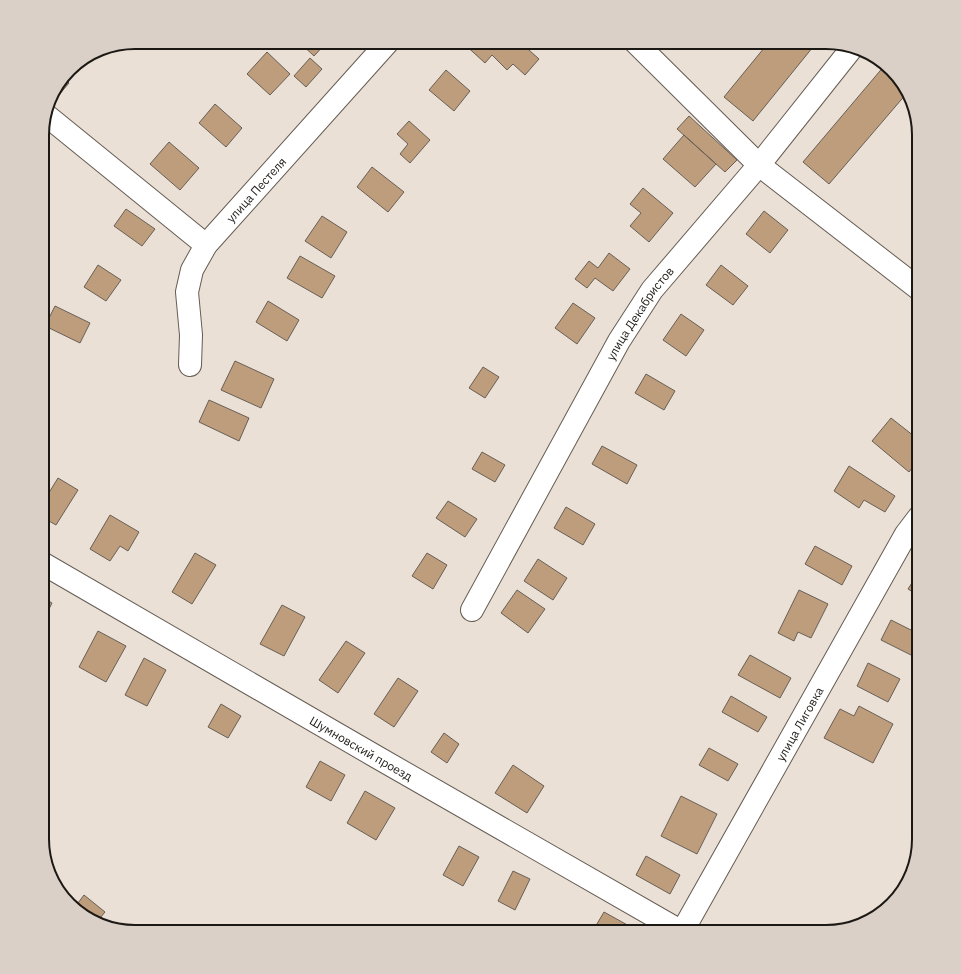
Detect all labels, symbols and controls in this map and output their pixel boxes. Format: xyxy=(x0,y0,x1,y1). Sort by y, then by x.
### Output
street label: улица Пестеля xyxy=(223,154,289,225)
street label: улица Декабристов xyxy=(603,263,676,363)
street label: улица Лиговка xyxy=(772,683,826,763)
street label: Шумновский проезд xyxy=(307,712,415,784)

